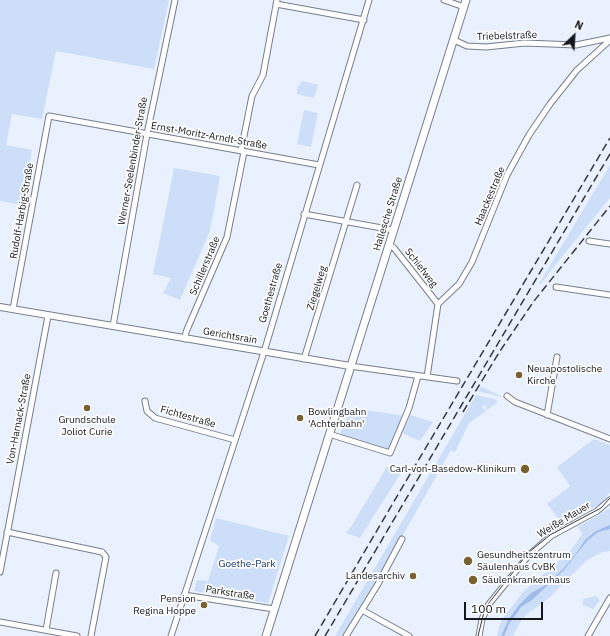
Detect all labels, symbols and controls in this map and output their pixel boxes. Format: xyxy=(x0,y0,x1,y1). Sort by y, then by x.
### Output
north arrow xyxy=(554,16,594,56)
text: N xyxy=(573,17,586,33)
street label: Triebelstraße xyxy=(477,29,537,43)
street label: Werner-Seelenbinder-Straße xyxy=(116,96,150,226)
street label: Ernst-Moritz-Arndt-Straße xyxy=(150,120,268,152)
street label: Rudolf-Harbig-Straße xyxy=(8,162,36,260)
street label: Haackestraße xyxy=(472,165,508,227)
street label: Hallesche Straße xyxy=(371,175,405,253)
street label: Schillerstraße xyxy=(187,235,223,297)
street label: Schiefweg xyxy=(402,246,440,290)
street label: Goethestraße xyxy=(257,262,285,324)
street label: Ziegelweg xyxy=(305,264,329,312)
street label: Gerichtsrain xyxy=(202,325,258,347)
place label: Neuapostolische Kirche xyxy=(527,363,602,386)
marker: Neuapostolische Kirche xyxy=(514,370,524,380)
street label: Von-Harnack-Straße xyxy=(4,373,34,465)
marker: Grundschule Joliot Curie xyxy=(82,403,92,413)
street label: Fichtestraße xyxy=(159,403,217,431)
place label: Bowlingbahn 'Achterbahn' xyxy=(308,406,366,430)
marker: Bowlingbahn 'Achterbahn' xyxy=(295,413,305,423)
place label: Grundschule Joliot Curie xyxy=(58,414,116,438)
place label: Carl-von-Basedow-Klinikum xyxy=(390,463,516,475)
marker: Carl-von-Basedow-Klinikum xyxy=(519,463,531,475)
street label: Weiße Mauer xyxy=(535,500,593,540)
place label: Gesundheitszentrum Säulenhaus CvBK xyxy=(477,549,571,572)
marker: Gesundheitszentrum Säulenhaus CvBK xyxy=(462,555,474,567)
park label: Goethe-Park xyxy=(218,558,276,570)
place label: Landesarchiv xyxy=(346,570,405,582)
marker: Landesarchiv xyxy=(408,571,418,581)
marker: Säulenkrankenhaus xyxy=(467,574,479,586)
place label: Säulenkrankenhaus xyxy=(482,574,570,586)
street label: Parkstraße xyxy=(205,583,255,603)
place label: Pension Regina Hoppe xyxy=(133,593,196,616)
scale bar xyxy=(466,594,545,620)
marker: Pension Regina Hoppe xyxy=(199,600,209,610)
text: 100 m xyxy=(471,601,506,616)

